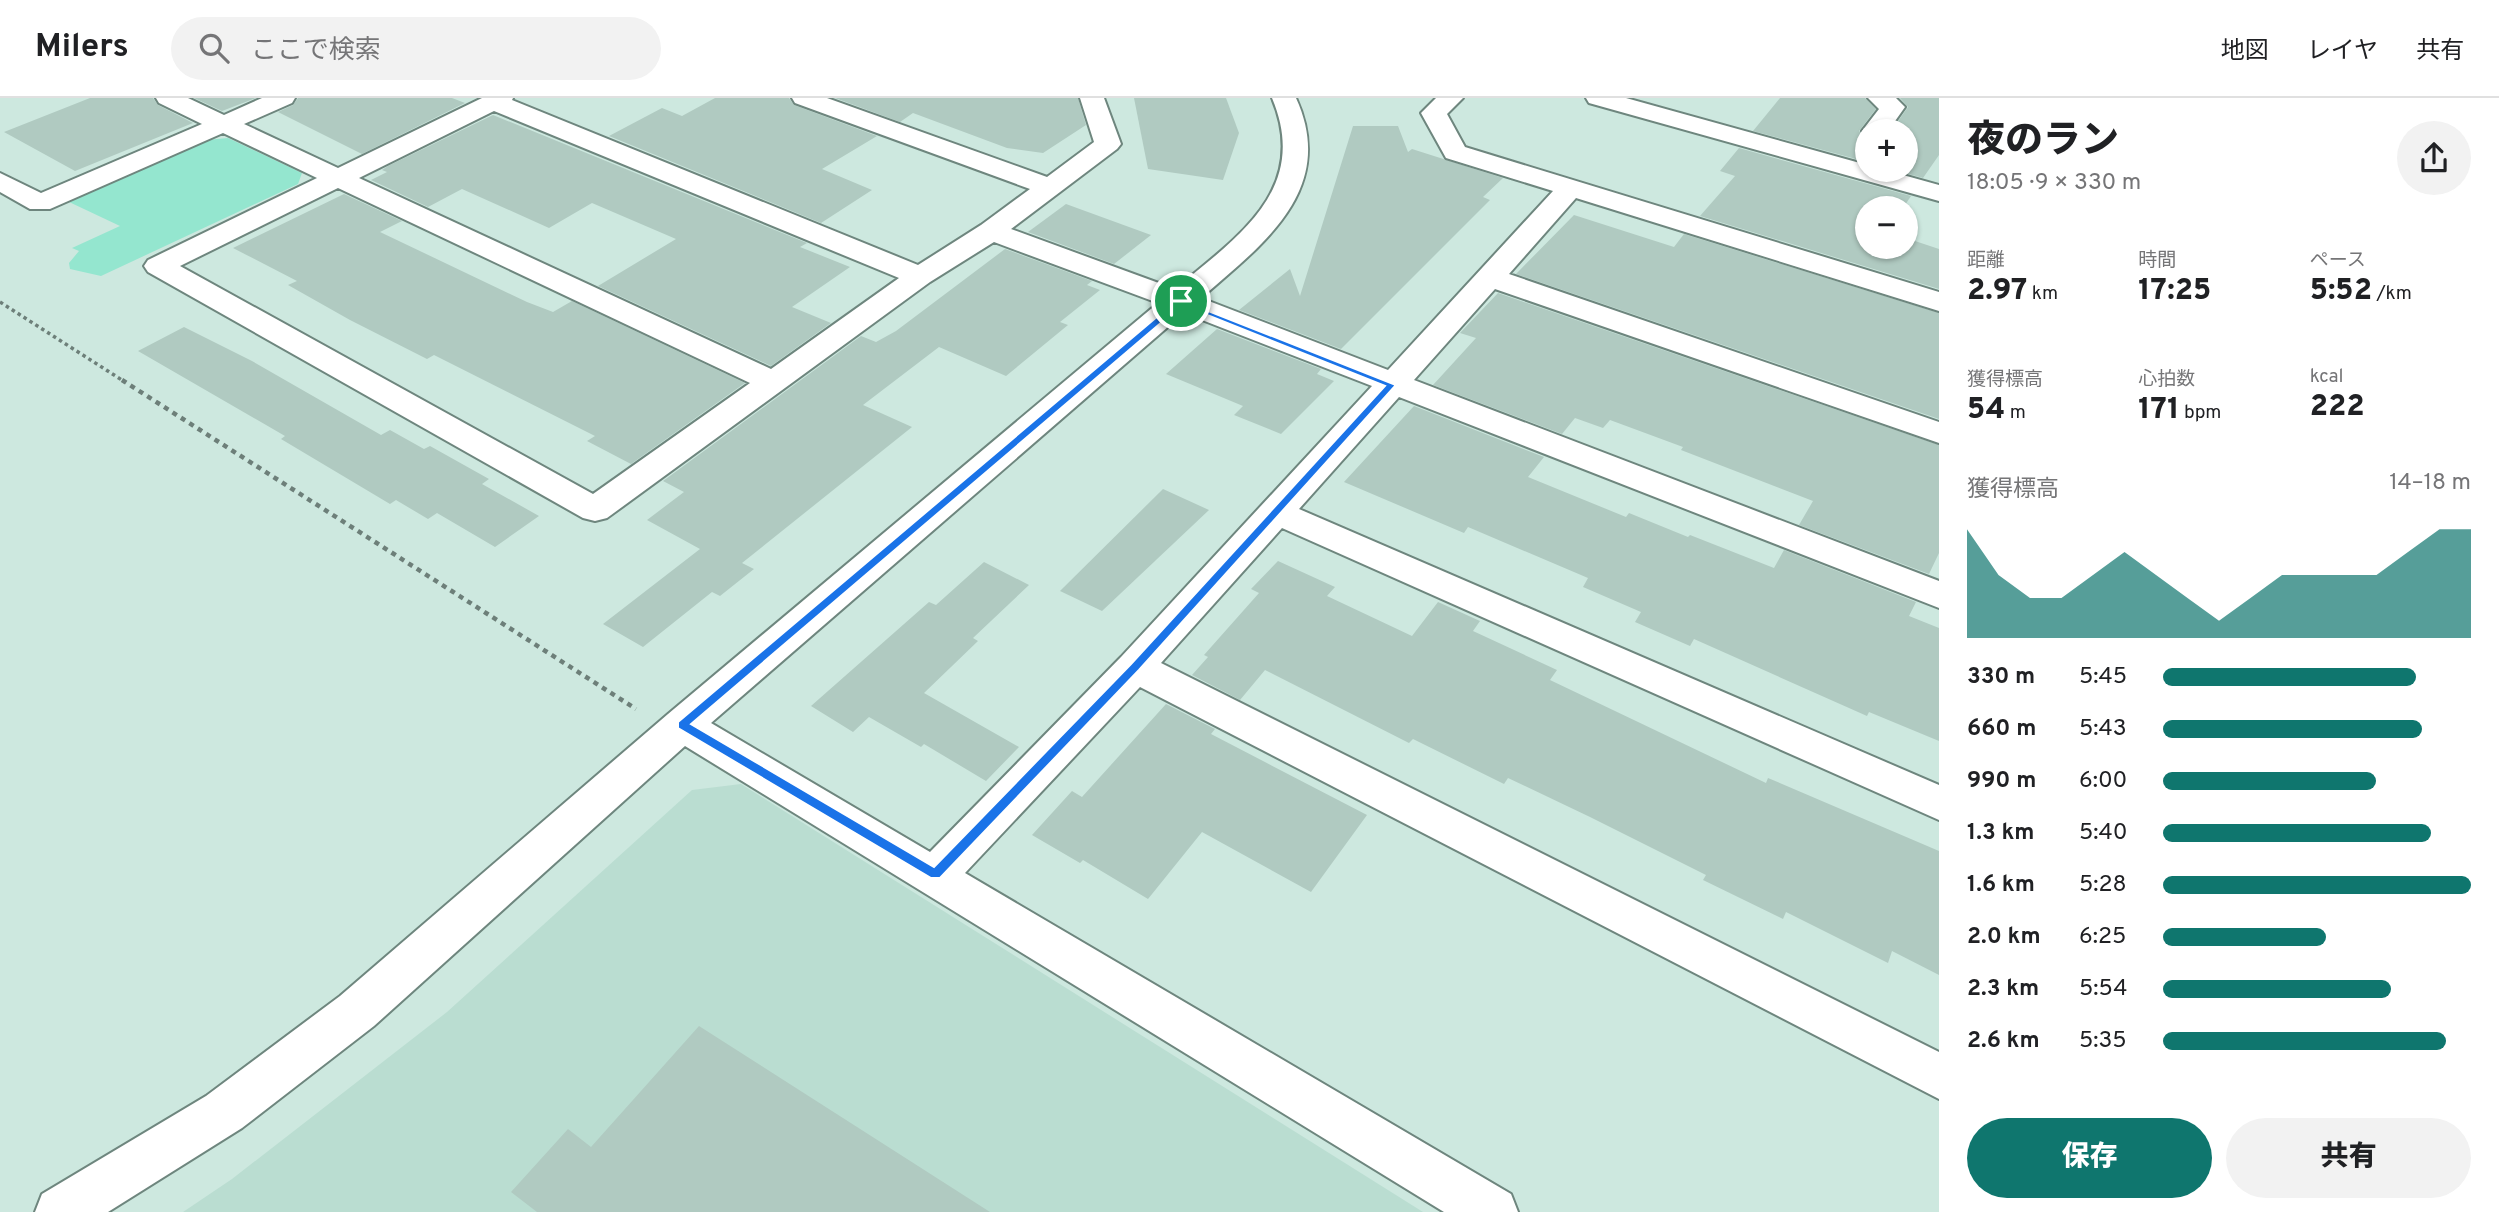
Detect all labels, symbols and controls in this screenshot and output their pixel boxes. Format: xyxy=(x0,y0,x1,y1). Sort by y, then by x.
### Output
search box xyxy=(171,17,661,80)
text: Milers xyxy=(35,27,129,69)
icon: search xyxy=(195,29,233,67)
text: ここで検索 xyxy=(251,35,381,68)
text: 地図 xyxy=(2221,37,2269,67)
text: レイヤ xyxy=(2307,37,2378,67)
text: 共有 xyxy=(2416,37,2464,67)
text: 夜のラン xyxy=(1967,118,2119,167)
map controls xyxy=(1855,119,1918,259)
button: + xyxy=(1855,119,1918,182)
button: share xyxy=(2397,121,2471,195)
text: 18:05 · 9 × 330 m xyxy=(1967,169,2141,198)
button: − xyxy=(1855,196,1918,259)
text: 距離 xyxy=(1967,249,2005,273)
text: 時間 xyxy=(2138,249,2176,273)
text: ペース xyxy=(2310,249,2366,273)
pin xyxy=(1151,271,1211,331)
text: 2.97 xyxy=(1967,273,2027,310)
text: 17:25 xyxy=(2138,273,2211,310)
text: 5:52 xyxy=(2310,273,2372,310)
icon: arrive xyxy=(1162,282,1200,320)
text: km xyxy=(2027,282,2058,306)
text: /km xyxy=(2372,282,2412,306)
text: kcal xyxy=(2310,365,2343,389)
text: 獲得標高 xyxy=(1967,368,2043,392)
text: 心拍数 xyxy=(2138,368,2195,392)
text: 222 xyxy=(2310,389,2365,426)
text: 54 xyxy=(1967,392,2005,429)
text: 171 xyxy=(2138,392,2180,429)
text: m xyxy=(2005,401,2026,425)
text: bpm xyxy=(2180,401,2221,425)
text: 14–18 m xyxy=(2389,469,2471,498)
text: 獲得標高 xyxy=(1967,476,2059,505)
text: 330 m xyxy=(1967,663,2035,692)
text: 5:45 xyxy=(2079,663,2127,692)
text: 660 m xyxy=(1967,715,2036,744)
text: 5:43 xyxy=(2079,715,2127,744)
text: 990 m xyxy=(1967,767,2036,796)
text: 6:00 xyxy=(2079,767,2127,796)
text: 1.3 km xyxy=(1967,819,2034,848)
text: 5:40 xyxy=(2079,819,2128,848)
text: 1.6 km xyxy=(1967,871,2035,900)
text: 5:28 xyxy=(2079,871,2127,900)
text: 2.0 km xyxy=(1967,923,2041,952)
text: 6:25 xyxy=(2079,923,2126,952)
text: 2.3 km xyxy=(1967,975,2039,1004)
text: 5:54 xyxy=(2079,975,2127,1004)
text: 2.6 km xyxy=(1967,1027,2040,1056)
text: 5:35 xyxy=(2079,1027,2127,1056)
button: 保存 xyxy=(1967,1118,2212,1198)
button: 共有 xyxy=(2226,1118,2471,1198)

